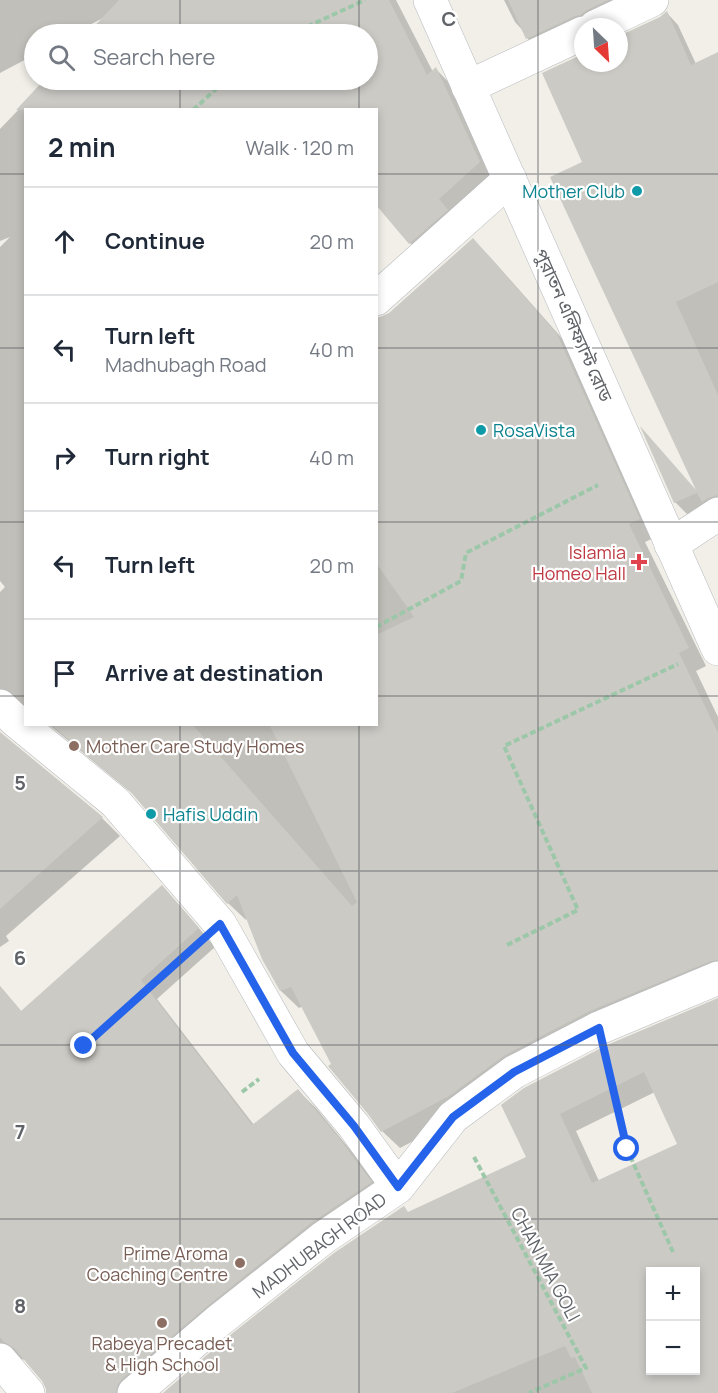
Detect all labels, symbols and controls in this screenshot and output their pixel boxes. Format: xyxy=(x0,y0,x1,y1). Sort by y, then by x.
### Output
text: C xyxy=(442,5,456,32)
north arrow xyxy=(574,18,628,72)
search box xyxy=(24,24,378,90)
icon: search xyxy=(45,41,78,74)
text: Search here xyxy=(93,42,215,72)
text: 2 min xyxy=(48,129,116,165)
text: Walk · 120 m xyxy=(246,134,354,161)
place label: Mother Club xyxy=(522,179,625,203)
marker: Mother Club xyxy=(630,184,644,198)
icon: ahead xyxy=(48,225,81,258)
text: Continue xyxy=(105,226,205,256)
text: 20 m xyxy=(309,228,354,255)
street label: পুরাতন এলিফ্যান্ট রোড xyxy=(530,245,619,405)
text: Turn left xyxy=(105,321,195,351)
icon: left xyxy=(48,333,81,366)
text: 40 m xyxy=(309,336,354,363)
text: Madhubagh Road xyxy=(105,351,267,378)
place label: RosaVista xyxy=(493,418,575,442)
marker: RosaVista xyxy=(474,423,488,437)
icon: right xyxy=(48,441,81,474)
text: Turn right xyxy=(105,442,210,472)
text: 40 m xyxy=(309,444,354,471)
place label: Islamia Homeo Hall xyxy=(532,540,626,585)
icon: left xyxy=(48,549,81,582)
text: Turn left xyxy=(105,550,195,580)
text: 20 m xyxy=(309,552,354,579)
marker: Islamia Homeo Hall xyxy=(630,553,648,571)
icon: arrive xyxy=(48,657,81,690)
text: Arrive at destination xyxy=(105,658,323,688)
place label: Mother Care Study Homes xyxy=(86,734,305,758)
marker: Mother Care Study Homes xyxy=(67,739,81,753)
text: 5 xyxy=(14,769,26,796)
place label: Hafis Uddin xyxy=(163,802,258,826)
marker: Hafis Uddin xyxy=(144,807,158,821)
text: 6 xyxy=(14,944,26,971)
route end xyxy=(70,1032,96,1058)
text: 7 xyxy=(15,1118,25,1145)
route start xyxy=(613,1135,639,1161)
street label: MADHUBAGH ROAD xyxy=(247,1187,391,1303)
street label: CHAN MIA GOLI xyxy=(506,1203,586,1325)
place label: Prime Aroma Coaching Centre xyxy=(87,1241,228,1286)
marker: Prime Aroma Coaching Centre xyxy=(233,1256,247,1270)
map controls xyxy=(646,1267,700,1375)
button: + xyxy=(646,1267,700,1321)
text: 8 xyxy=(14,1292,26,1319)
marker: Rabeya Precadet & High School xyxy=(155,1316,169,1330)
button: − xyxy=(646,1321,700,1375)
place label: Rabeya Precadet & High School xyxy=(91,1331,233,1376)

